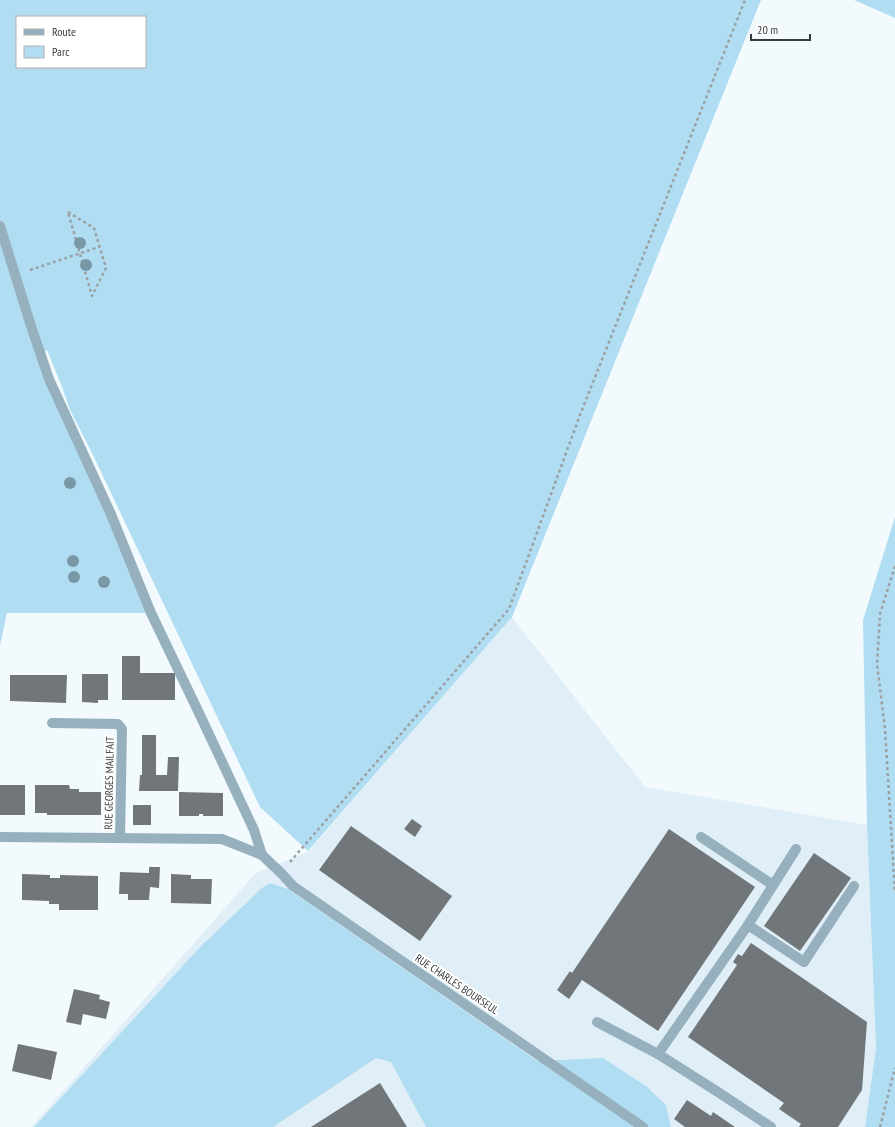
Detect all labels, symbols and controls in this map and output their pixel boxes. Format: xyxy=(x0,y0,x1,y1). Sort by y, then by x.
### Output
legend xyxy=(16,16,146,68)
scale bar xyxy=(751,16,810,42)
text: 20 m xyxy=(757,22,778,37)
text: Route xyxy=(52,24,76,39)
text: Parc xyxy=(52,44,70,59)
street label: RUE GEORGES MAILFAIT xyxy=(101,736,117,830)
street label: RUE CHARLES BOURSEUL xyxy=(413,951,502,1017)

